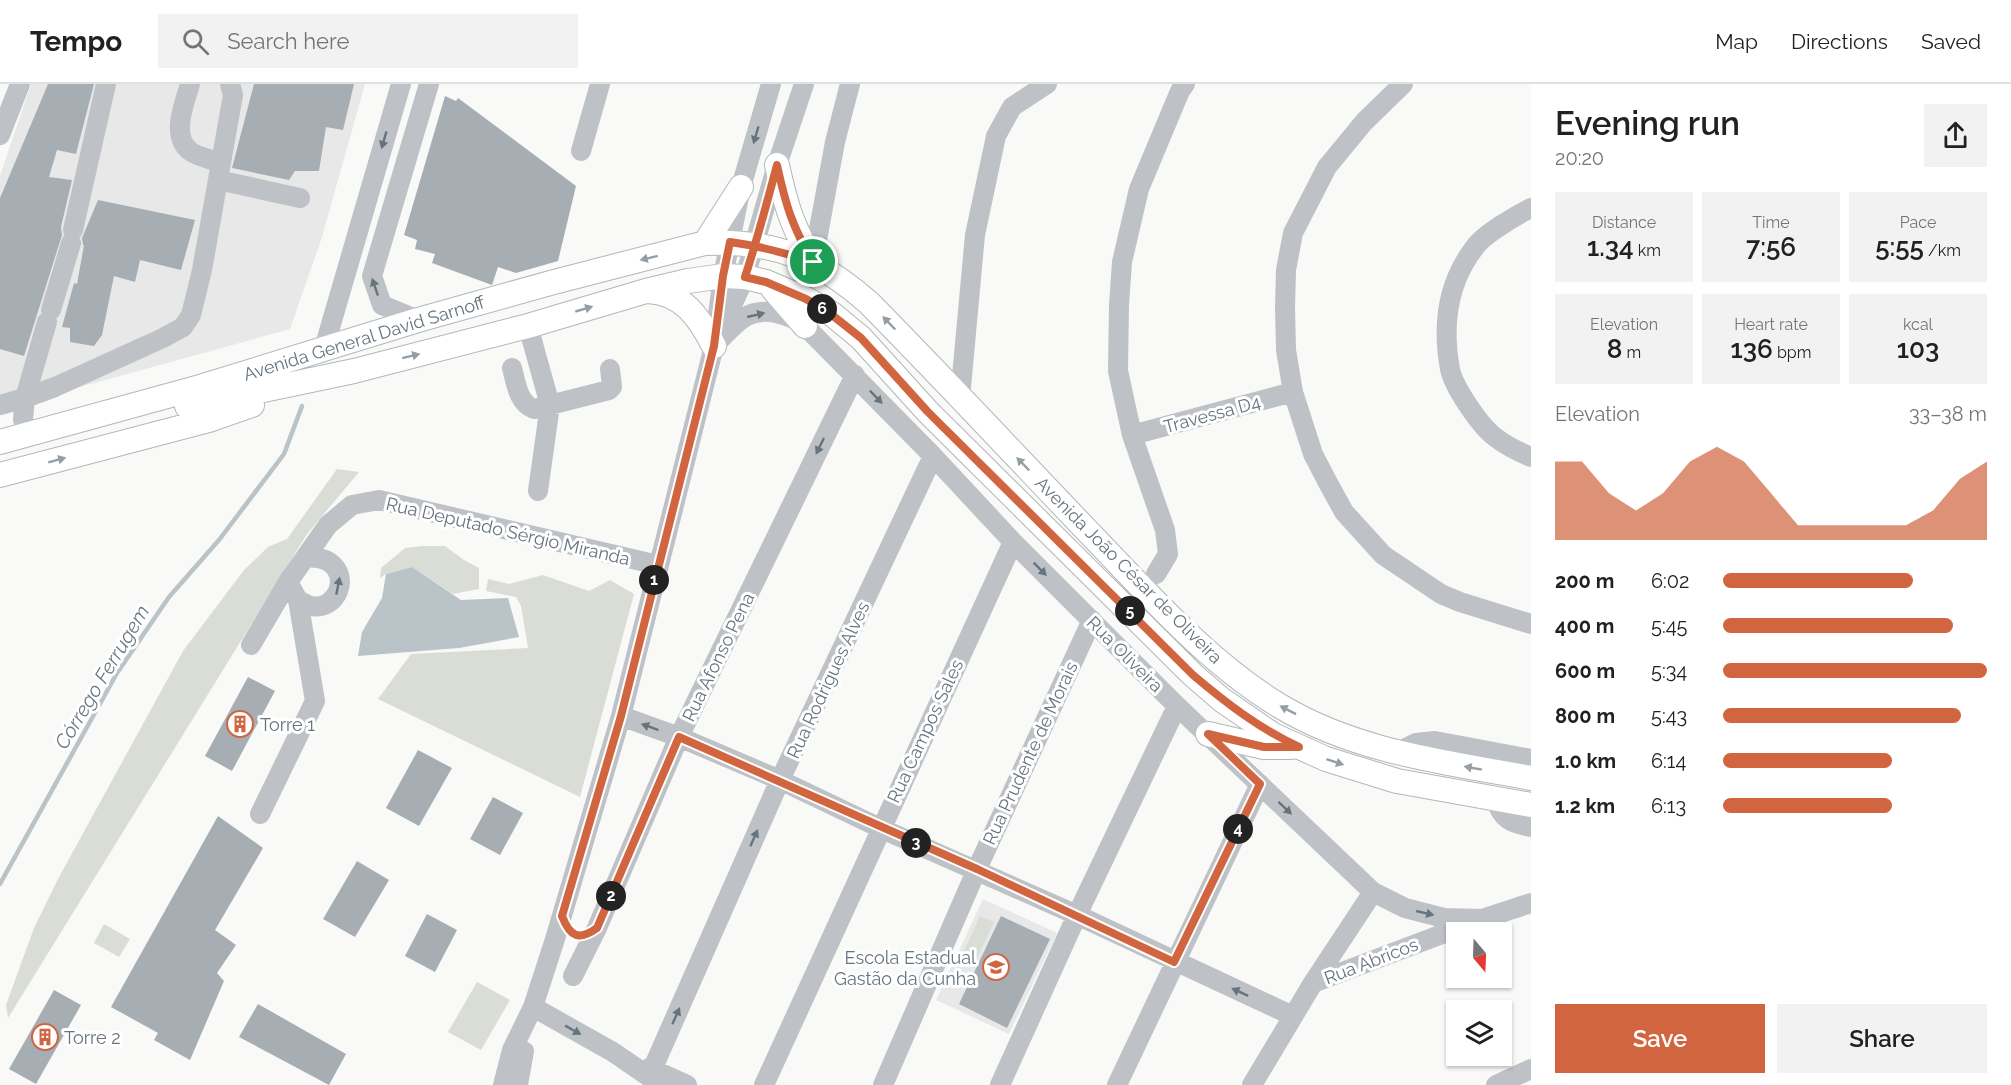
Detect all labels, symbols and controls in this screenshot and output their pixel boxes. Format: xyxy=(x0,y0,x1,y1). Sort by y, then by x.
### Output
search box xyxy=(158,14,578,68)
text: Tempo xyxy=(30,25,122,58)
icon: search xyxy=(179,25,212,58)
text: Search here xyxy=(227,28,349,54)
text: Map xyxy=(1715,29,1758,54)
text: Directions xyxy=(1791,29,1888,54)
text: Saved xyxy=(1921,29,1981,54)
text: Evening run xyxy=(1555,104,1740,143)
button: share xyxy=(1924,104,1987,167)
one-way arrow xyxy=(751,126,760,144)
one-way arrow xyxy=(379,131,388,149)
text: 20:20 xyxy=(1555,146,1604,170)
text: Distance xyxy=(1592,213,1656,232)
text: Time xyxy=(1752,213,1790,232)
text: Pace xyxy=(1900,213,1936,232)
text: 1.34 xyxy=(1587,232,1634,262)
text: 7:56 xyxy=(1746,232,1796,262)
text: 5:55 xyxy=(1875,232,1924,262)
pin xyxy=(787,236,838,287)
text: km xyxy=(1634,241,1661,260)
text: /km xyxy=(1924,241,1961,260)
icon: arrive xyxy=(796,245,829,278)
one-way arrow xyxy=(639,254,657,263)
one-way arrow xyxy=(370,278,380,296)
street label: Avenida General David Sarnoff xyxy=(241,291,488,385)
pin: 6 xyxy=(807,294,837,324)
text: 6 xyxy=(817,299,827,318)
one-way arrow xyxy=(575,304,593,313)
one-way arrow xyxy=(746,309,765,319)
one-way arrow xyxy=(882,315,896,330)
text: Elevation xyxy=(1590,315,1658,334)
text: Heart rate xyxy=(1734,315,1808,334)
text: kcal xyxy=(1903,315,1933,334)
text: 8 xyxy=(1607,334,1622,364)
text: 136 xyxy=(1731,334,1773,364)
text: 103 xyxy=(1897,334,1939,364)
text: m xyxy=(1622,343,1641,362)
text: bpm xyxy=(1773,343,1811,362)
one-way arrow xyxy=(402,351,420,360)
one-way arrow xyxy=(869,390,883,404)
street label: Travessa D4 xyxy=(1161,391,1263,437)
text: Elevation xyxy=(1555,402,1640,426)
text: 33–38 m xyxy=(1909,402,1987,426)
one-way arrow xyxy=(815,438,824,455)
one-way arrow xyxy=(48,455,66,464)
one-way arrow xyxy=(1017,457,1030,472)
street label: Avenida João César de Oliveira xyxy=(1031,472,1227,668)
street label: Rua Deputado Sérgio Miranda xyxy=(384,493,632,569)
one-way arrow xyxy=(1032,561,1046,575)
pin: 1 xyxy=(639,565,669,595)
text: 200 m xyxy=(1555,569,1614,593)
text: 6:02 xyxy=(1651,569,1689,593)
text: 1 xyxy=(650,570,658,589)
one-way arrow xyxy=(334,577,343,596)
street label: Rua Afonso Pena xyxy=(678,589,758,725)
pin: 5 xyxy=(1115,596,1145,626)
street label: Rua Rodrigues Alves xyxy=(782,598,874,762)
water label: Córrego Ferrugem xyxy=(50,601,154,753)
text: 5 xyxy=(1126,601,1134,620)
street label: Rua Oliveira xyxy=(1083,612,1167,696)
text: 400 m xyxy=(1555,614,1614,638)
text: 5:45 xyxy=(1651,614,1687,638)
street label: Rua Campos Sales xyxy=(883,656,967,806)
street label: Rua Prudente de Morais xyxy=(978,658,1082,848)
text: 600 m xyxy=(1555,659,1615,683)
text: 5:34 xyxy=(1651,659,1687,683)
text: 800 m xyxy=(1555,704,1615,728)
text: 5:43 xyxy=(1651,704,1687,728)
one-way arrow xyxy=(1280,705,1297,715)
building icon: Torre 1 xyxy=(225,709,255,739)
place label: Torre 1 xyxy=(260,714,315,735)
one-way arrow xyxy=(641,721,659,731)
text: 1.0 km xyxy=(1555,749,1616,773)
text: 6:14 xyxy=(1651,749,1686,773)
one-way arrow xyxy=(1326,757,1344,767)
one-way arrow xyxy=(1464,763,1483,772)
text: 1.2 km xyxy=(1555,794,1615,818)
text: 6:13 xyxy=(1651,794,1686,818)
one-way arrow xyxy=(1277,800,1291,814)
pin: 4 xyxy=(1223,814,1253,844)
text: 4 xyxy=(1233,819,1243,838)
pin: 3 xyxy=(901,828,931,858)
one-way arrow xyxy=(750,829,759,846)
text: 3 xyxy=(912,833,920,852)
pin: 2 xyxy=(596,881,626,911)
text: 2 xyxy=(606,886,616,905)
one-way arrow xyxy=(1416,909,1435,919)
north arrow xyxy=(1446,922,1512,988)
map controls xyxy=(1446,922,1512,1066)
street label: Rua Abricos xyxy=(1321,933,1421,989)
place label: Escola Estadual Gastão da Cunha xyxy=(834,947,976,989)
school or university icon: Escola Estadual Gastão da Cunha xyxy=(981,952,1011,982)
one-way arrow xyxy=(1231,987,1248,996)
button: layers xyxy=(1446,1000,1512,1066)
button: Save xyxy=(1555,1004,1765,1073)
button: Share xyxy=(1777,1004,1987,1073)
one-way arrow xyxy=(671,1007,681,1025)
building icon: Torre 2 xyxy=(30,1022,60,1052)
one-way arrow xyxy=(565,1024,581,1035)
place label: Torre 2 xyxy=(64,1027,121,1048)

